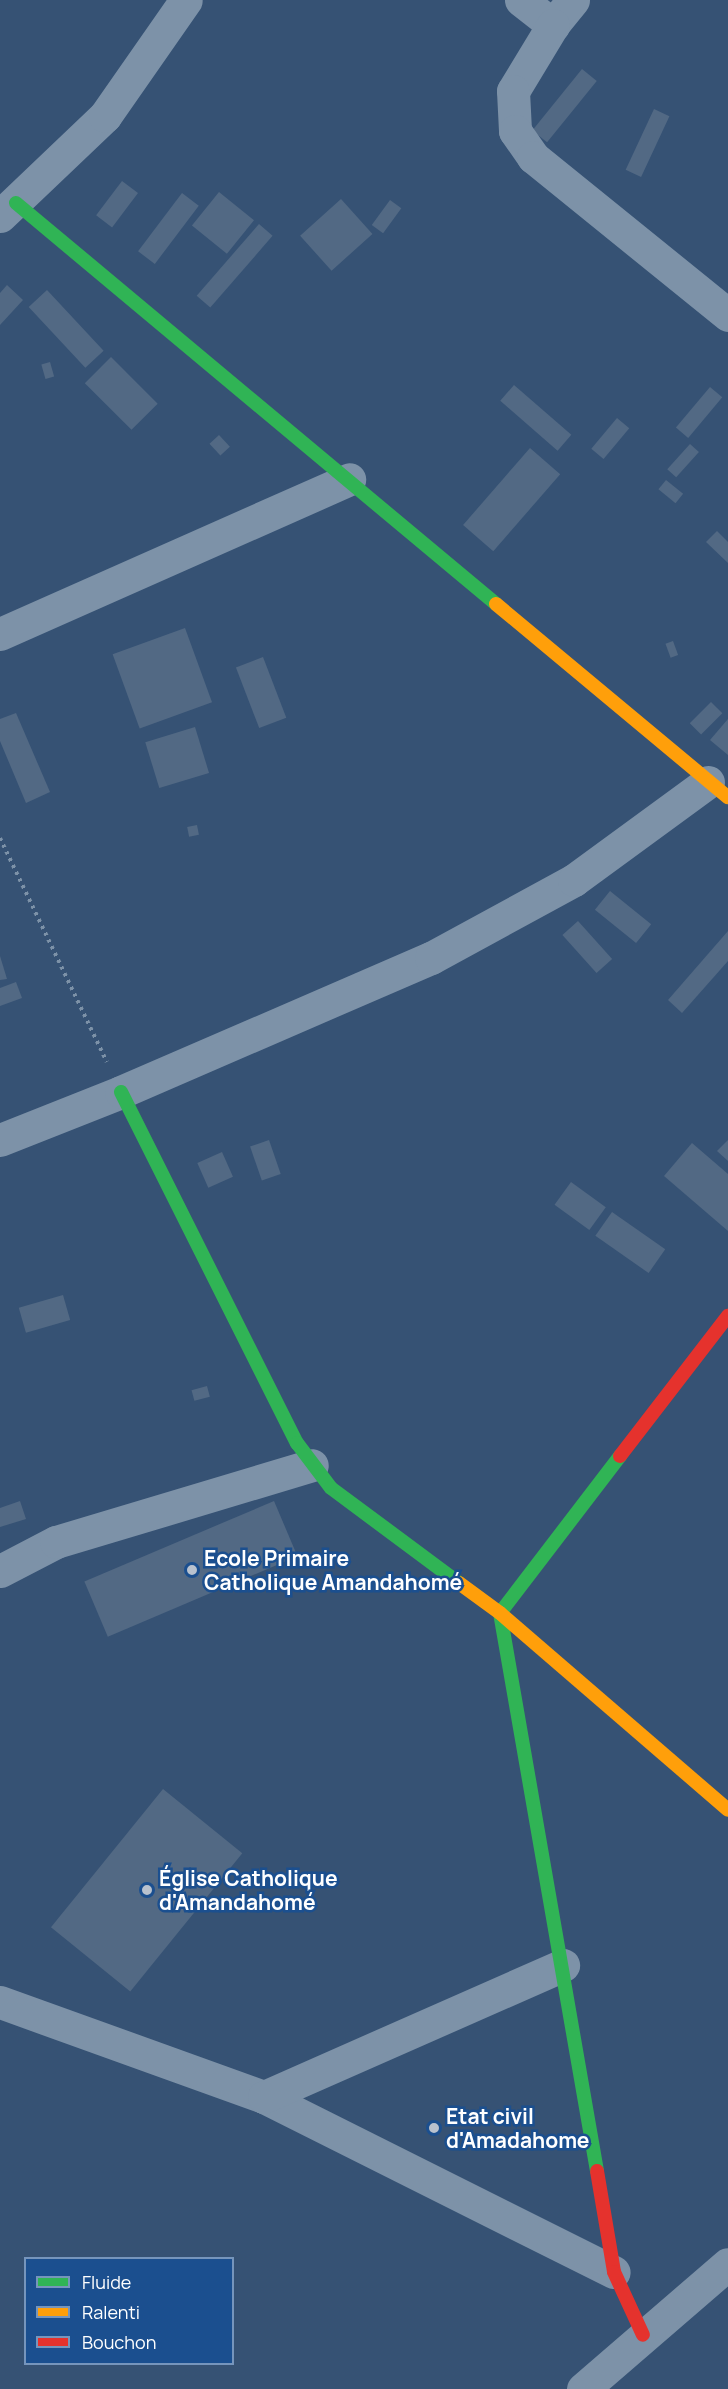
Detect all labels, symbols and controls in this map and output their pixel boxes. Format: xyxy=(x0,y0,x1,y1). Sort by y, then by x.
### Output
place label: Ecole Primaire Catholique Amandahomé xyxy=(204,1545,462,1595)
marker: Ecole Primaire Catholique Amandahomé xyxy=(185,1563,199,1577)
place label: Église Catholique d'Amandahomé xyxy=(159,1865,338,1915)
marker: Église Catholique d'Amandahomé xyxy=(140,1883,154,1897)
place label: Etat civil d'Amadahome xyxy=(446,2103,589,2153)
marker: Etat civil d'Amadahome xyxy=(427,2121,441,2135)
legend xyxy=(24,2257,234,2365)
text: Fluide xyxy=(82,2270,131,2294)
text: Ralenti xyxy=(82,2300,140,2324)
text: Bouchon xyxy=(82,2330,156,2354)

